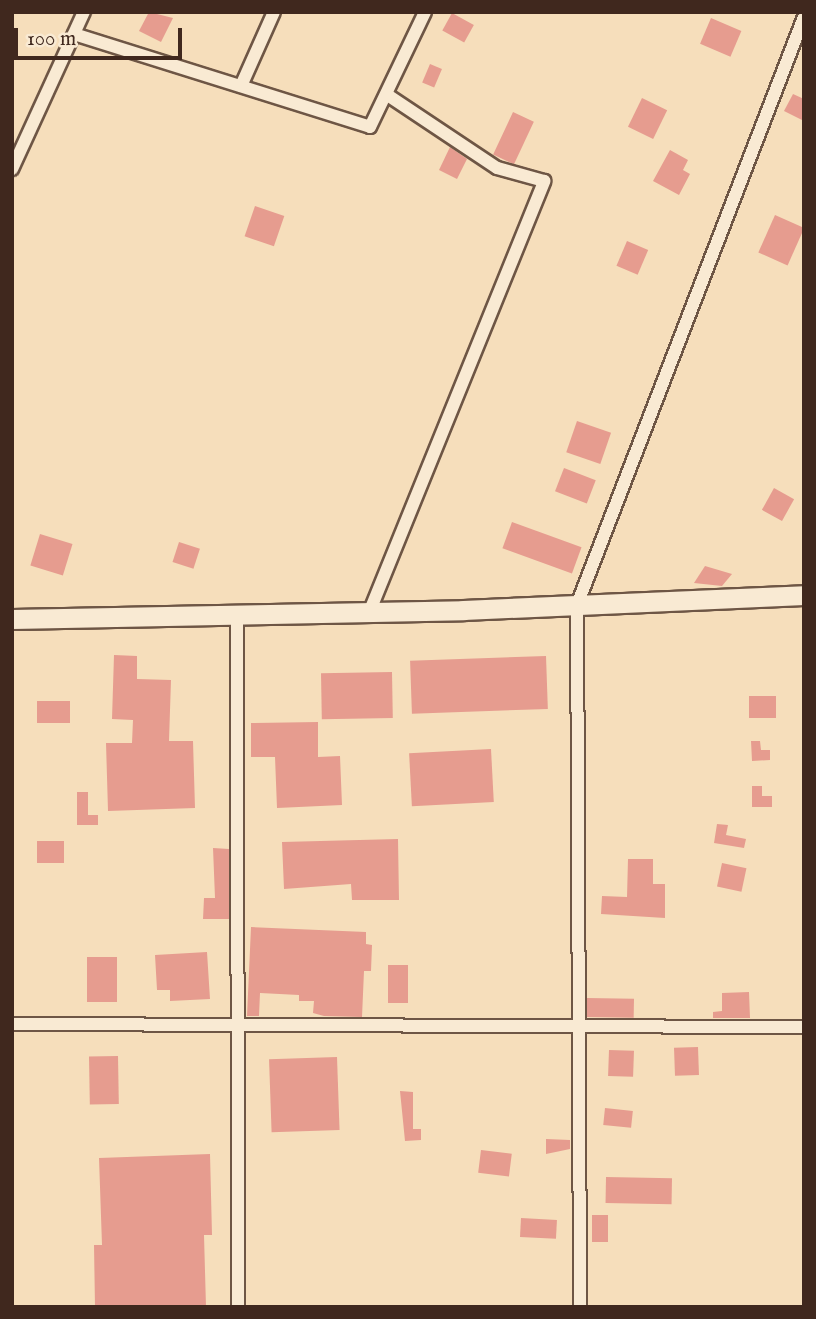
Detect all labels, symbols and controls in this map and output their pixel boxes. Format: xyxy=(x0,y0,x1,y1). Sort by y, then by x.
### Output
scale bar xyxy=(18,14,186,58)
text: 100 m xyxy=(27,26,76,53)

